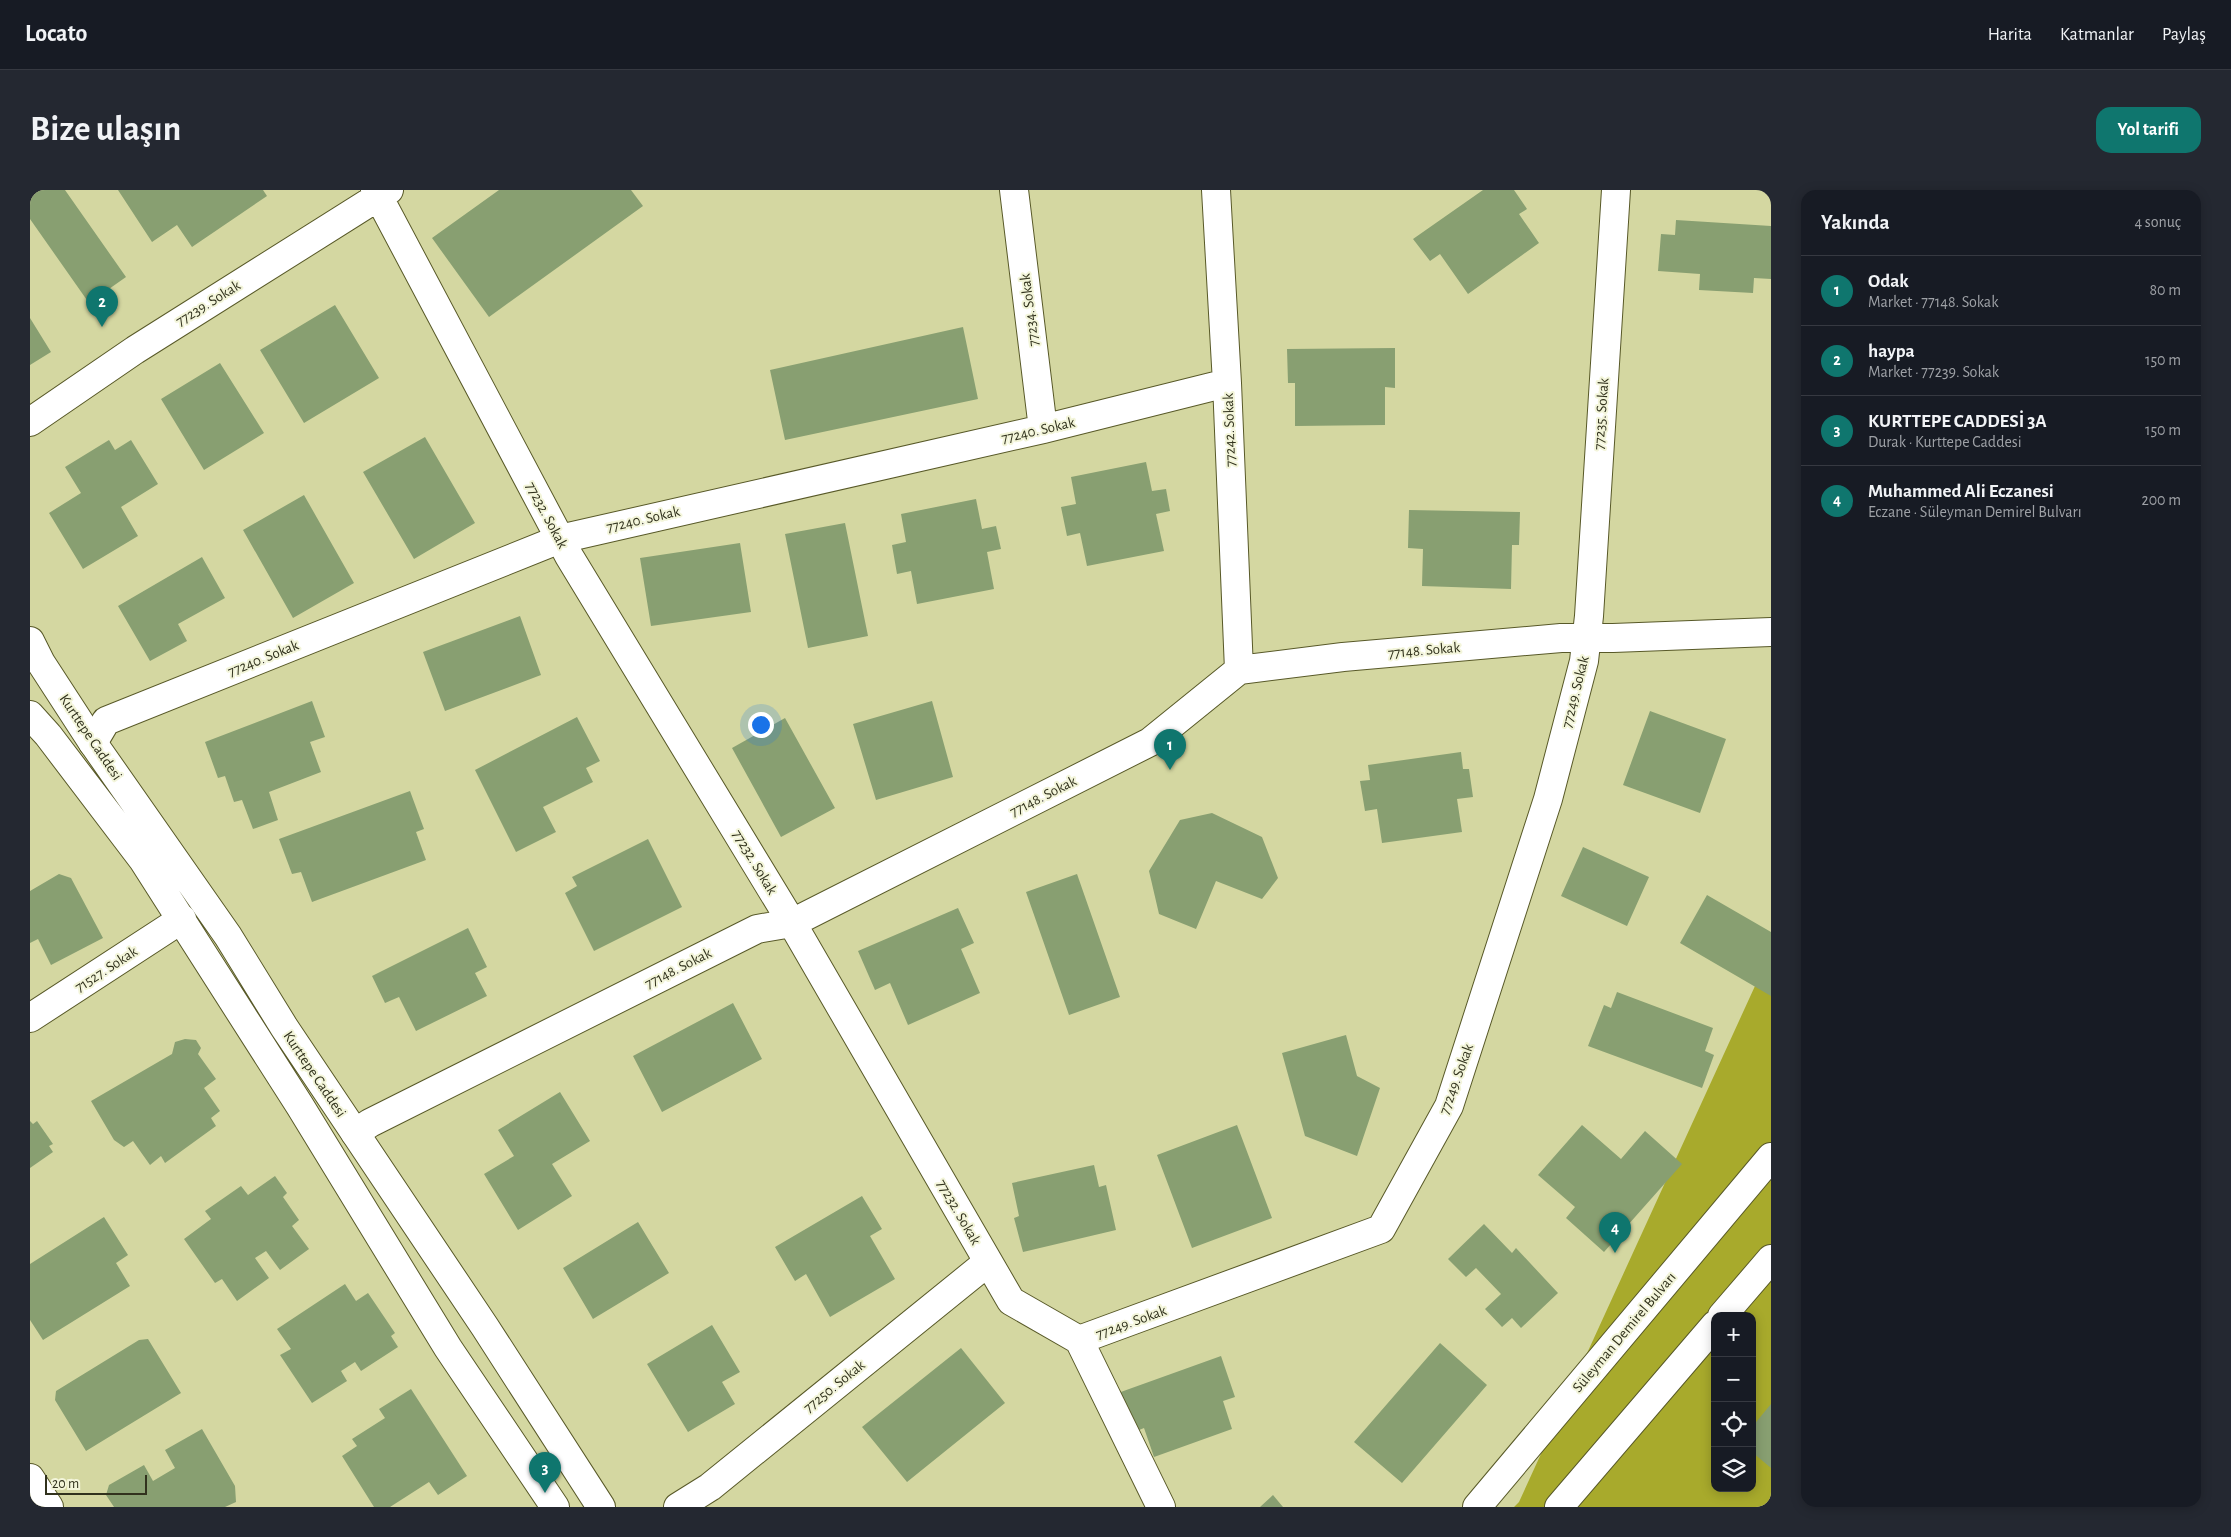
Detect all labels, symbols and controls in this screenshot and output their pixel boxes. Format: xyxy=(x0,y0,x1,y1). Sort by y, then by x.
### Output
text: Locato xyxy=(25,22,87,46)
text: Harita xyxy=(1988,26,2032,44)
text: Katmanlar xyxy=(2060,26,2134,44)
text: Paylaş xyxy=(2162,26,2206,44)
button: Yol tarifi xyxy=(2096,107,2201,153)
text: Bize ulaşın xyxy=(30,112,181,147)
text: Yakında xyxy=(1821,212,1890,233)
text: 4 sonuç xyxy=(2134,214,2181,230)
text: Odak xyxy=(1868,272,1909,291)
street label: 77234. Sokak xyxy=(1018,273,1041,347)
street label: 77239. Sokak xyxy=(173,278,243,329)
text: 1 xyxy=(1834,282,1840,298)
text: 80 m xyxy=(2150,282,2181,298)
pin: 2 xyxy=(86,286,118,327)
text: Market · 77148. Sokak xyxy=(1868,294,1999,310)
text: haypa xyxy=(1868,342,1915,361)
text: 2 xyxy=(1833,352,1841,368)
text: 150 m xyxy=(2145,352,2181,368)
text: Market · 77239. Sokak xyxy=(1868,364,1999,380)
street label: 77235. Sokak xyxy=(1592,377,1612,451)
street label: 77242. Sokak xyxy=(1221,393,1238,467)
text: KURTTEPE CADDESİ 3A xyxy=(1868,412,2047,431)
street label: 77240. Sokak xyxy=(1000,415,1076,446)
text: 3 xyxy=(1834,422,1840,438)
text: 150 m xyxy=(2145,422,2181,438)
text: Durak · Kurttepe Caddesi xyxy=(1868,434,2022,450)
street label: 77232. Sokak xyxy=(523,480,570,551)
text: Muhammed Ali Eczanesi xyxy=(1868,482,2054,501)
text: 4 xyxy=(1833,492,1841,508)
text: 200 m xyxy=(2141,492,2181,508)
street label: 77240. Sokak xyxy=(605,504,681,535)
text: Eczane · Süleyman Demirel Bulvarı xyxy=(1868,504,2082,520)
street label: 77240. Sokak xyxy=(226,637,301,679)
street label: 77148. Sokak xyxy=(1387,640,1461,661)
street label: 77249. Sokak xyxy=(1559,654,1592,730)
street label: Kurttepe Caddesi xyxy=(56,692,125,783)
your location xyxy=(748,712,774,738)
pin: 1 xyxy=(1154,729,1186,770)
street label: 77148. Sokak xyxy=(1008,773,1079,820)
street label: 77232. Sokak xyxy=(729,827,780,897)
street label: 71527. Sokak xyxy=(72,944,140,995)
street label: 77148. Sokak xyxy=(643,945,714,992)
street label: Kurttepe Caddesi xyxy=(280,1029,349,1120)
street label: 77249. Sokak xyxy=(1437,1042,1476,1116)
street label: 77232. Sokak xyxy=(934,1177,983,1248)
pin: 4 xyxy=(1599,1212,1631,1253)
street label: Süleyman Demirel Bulvarı xyxy=(1570,1269,1679,1395)
street label: 77249. Sokak xyxy=(1094,1303,1169,1342)
map controls xyxy=(1711,1312,1756,1492)
button: + xyxy=(1711,1312,1756,1357)
street label: 77250. Sokak xyxy=(801,1357,868,1415)
button: − xyxy=(1711,1357,1756,1402)
button: locate xyxy=(1711,1402,1756,1447)
button: layers xyxy=(1711,1447,1756,1492)
pin: 3 xyxy=(529,1452,561,1493)
scale bar xyxy=(45,1472,148,1495)
text: 20 m xyxy=(52,1477,79,1491)

